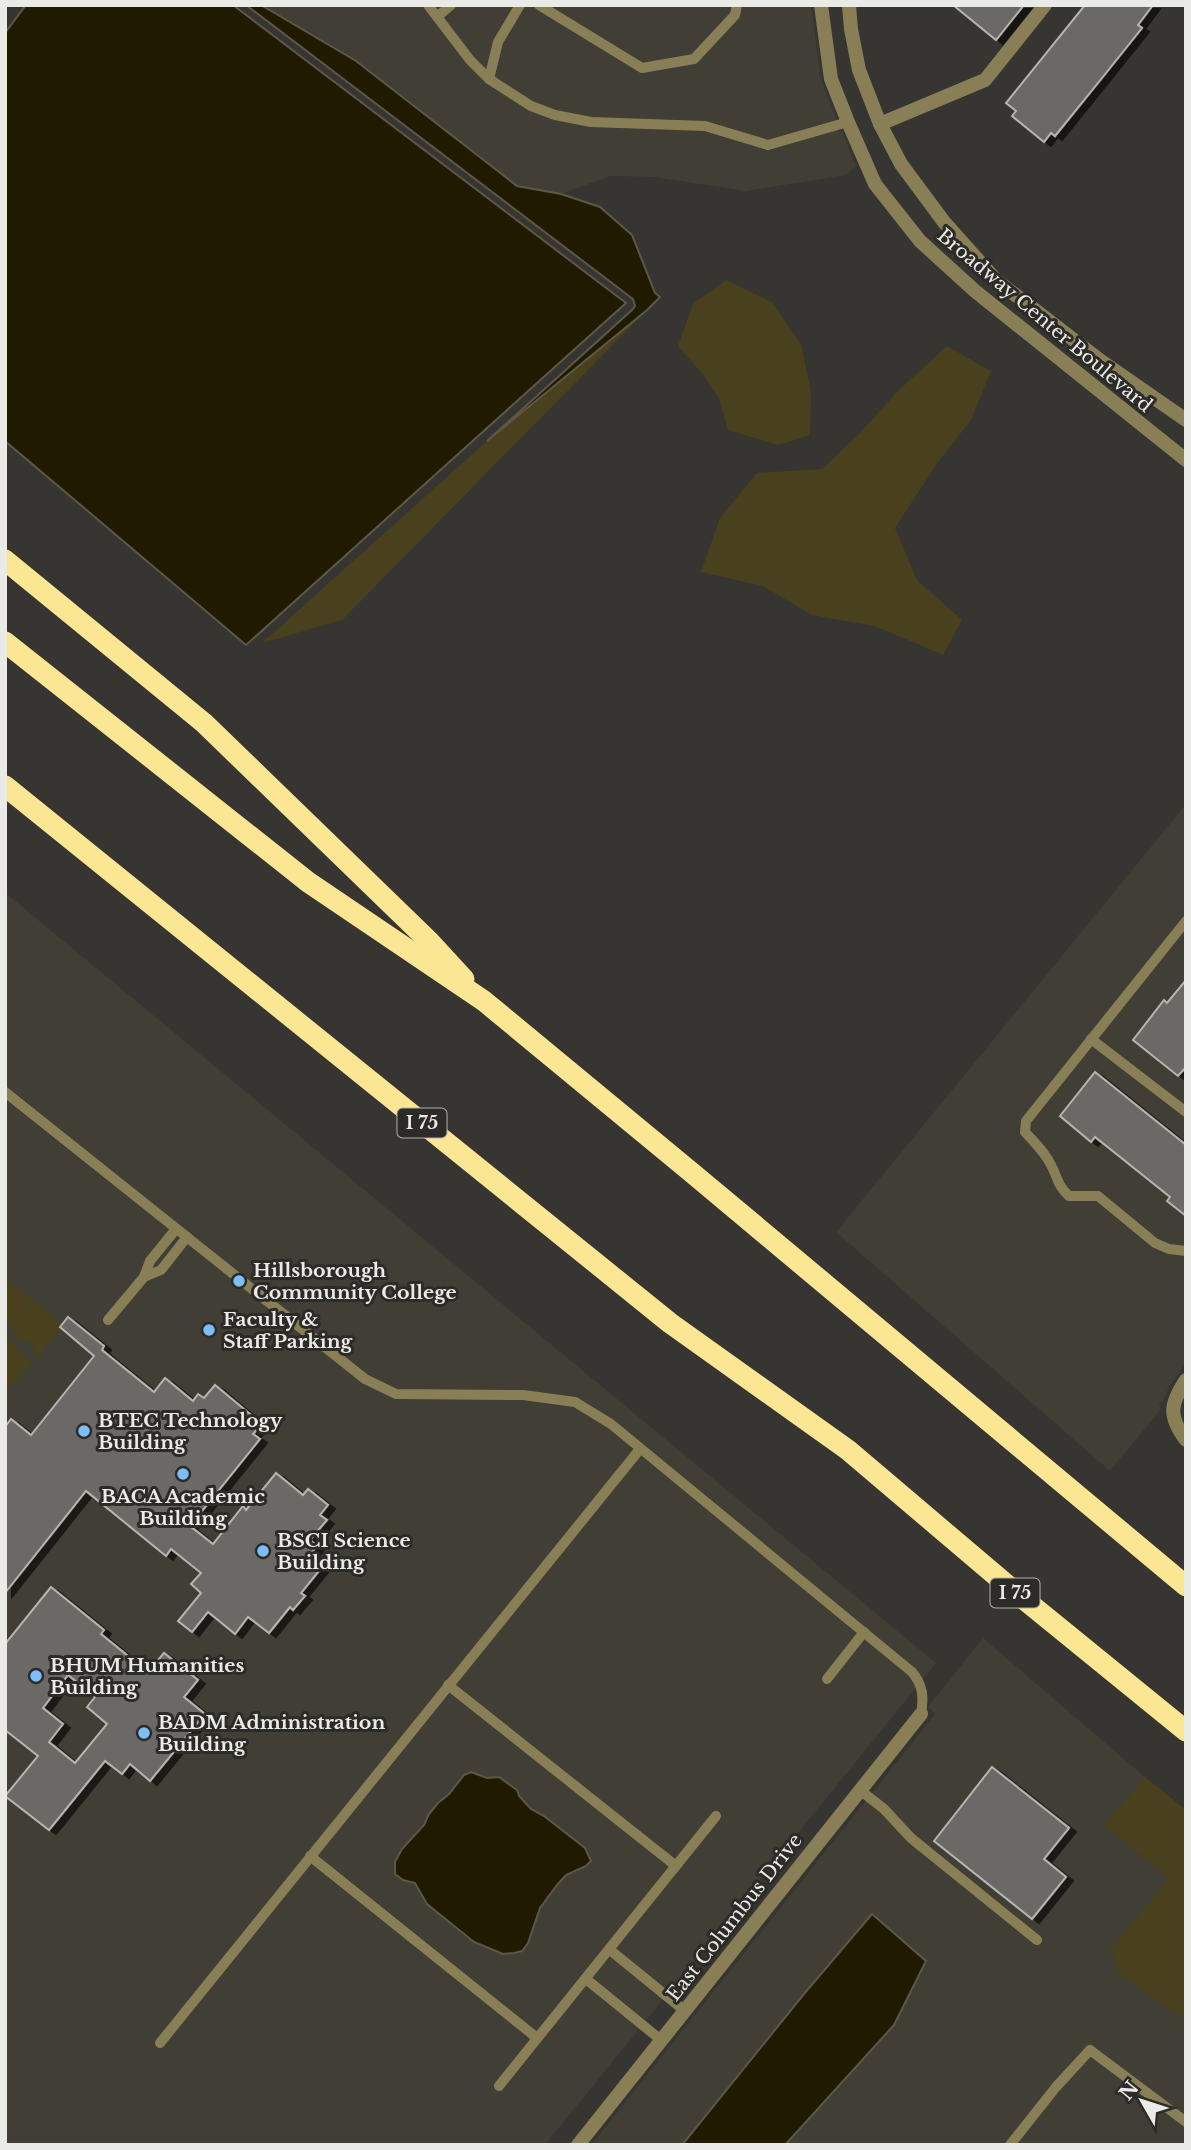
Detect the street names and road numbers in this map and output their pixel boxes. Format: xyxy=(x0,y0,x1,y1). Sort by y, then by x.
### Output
street label: Broadway Center Boulevard xyxy=(932,224,1157,417)
road number: I 75 xyxy=(398,1108,446,1138)
road number: I 75 xyxy=(990,1578,1040,1608)
street label: East Columbus Drive xyxy=(662,1829,807,2006)

